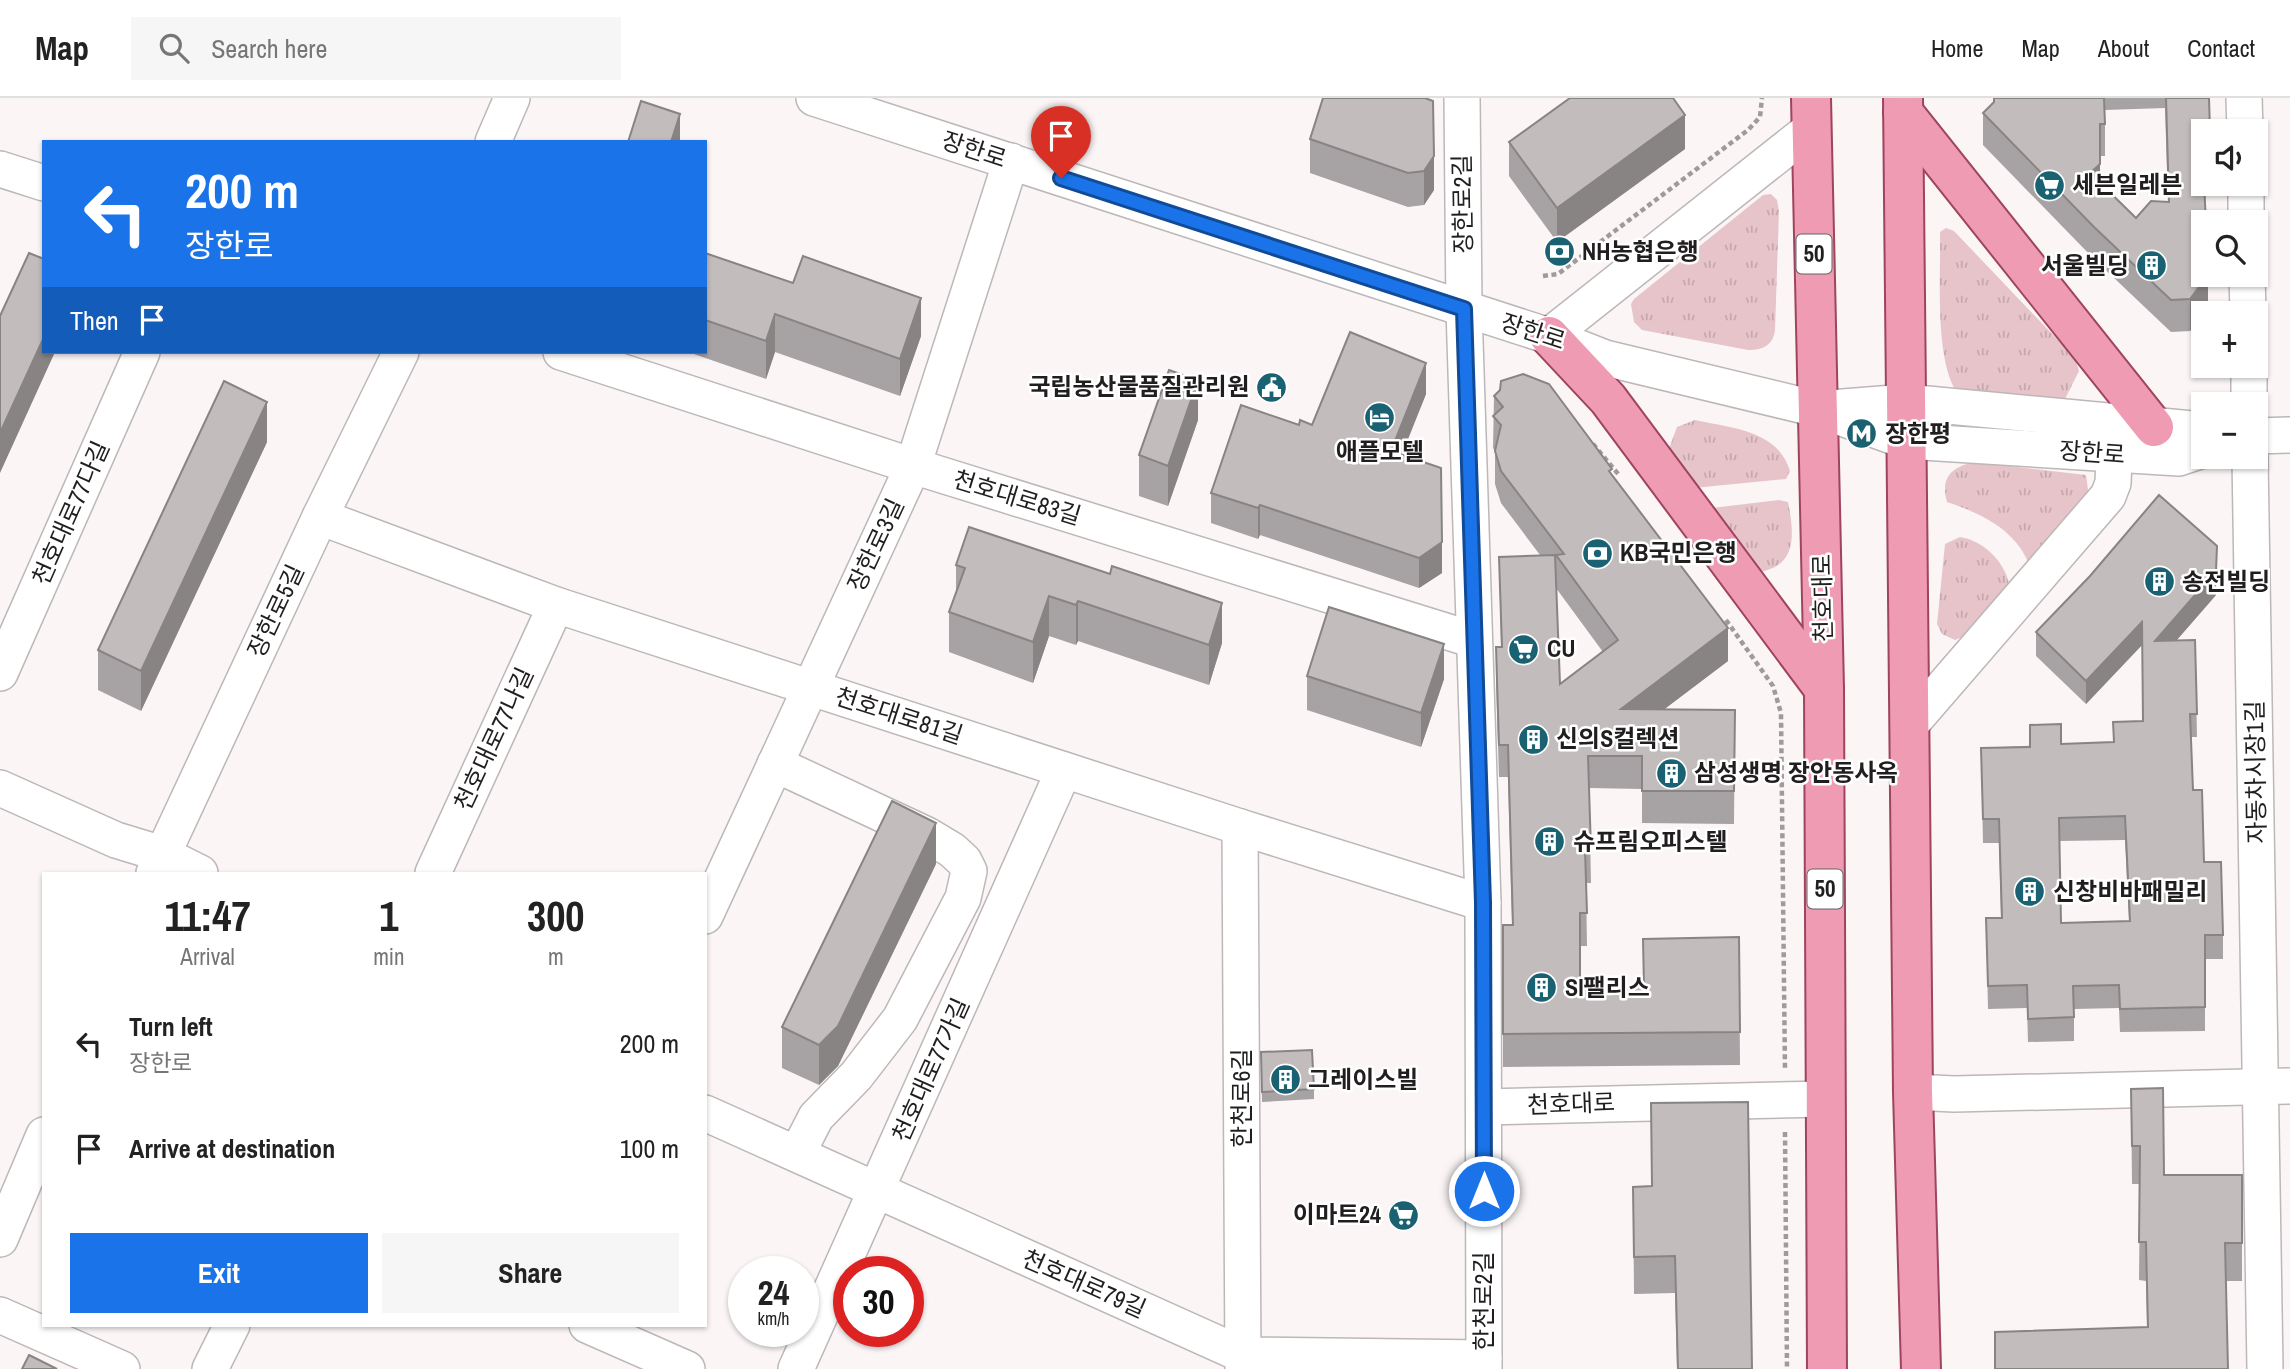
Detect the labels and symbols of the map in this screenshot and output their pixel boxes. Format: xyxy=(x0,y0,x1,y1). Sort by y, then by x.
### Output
pin xyxy=(1031,106,1091,178)
street label: 장한로 xyxy=(938,124,1011,175)
street label: 장한로2길 xyxy=(1445,154,1479,254)
supermarket icon: 세븐일레븐 xyxy=(2032,168,2066,202)
place label: 세븐일레븐 xyxy=(2072,168,2182,200)
road number: 50 xyxy=(1797,234,1832,274)
bank icon: NH농협은행 xyxy=(1542,235,1576,269)
place label: NH농협은행 xyxy=(1582,235,1699,267)
place label: 서울빌딩 xyxy=(2041,249,2129,281)
building icon: 서울빌딩 xyxy=(2135,249,2169,283)
street label: 장한로 xyxy=(1497,306,1570,357)
place label: 국립농산물품질관리원 xyxy=(1028,370,1249,402)
public building icon: 국립농산물품질관리원 xyxy=(1255,370,1289,404)
hotel icon: 애플모텔 xyxy=(1363,401,1397,435)
metro station icon: 장한평 xyxy=(1845,417,1879,451)
place label: 장한평 xyxy=(1885,417,1951,449)
street label: 장한로 xyxy=(2058,434,2126,470)
place label: 애플모텔 xyxy=(1336,435,1424,467)
street label: 천호대로77다길 xyxy=(24,436,116,590)
street label: 천호대로83길 xyxy=(949,462,1085,532)
street label: 장한로3길 xyxy=(840,493,911,596)
bank icon: KB국민은행 xyxy=(1580,536,1614,570)
place label: KB국민은행 xyxy=(1620,536,1737,568)
street label: 천호대로 xyxy=(1805,554,1839,642)
street label: 장한로5길 xyxy=(240,559,311,662)
building icon: 송전빌딩 xyxy=(2142,565,2176,599)
place label: 송전빌딩 xyxy=(2182,565,2270,597)
supermarket icon: CU xyxy=(1507,632,1541,666)
place label: CU xyxy=(1547,632,1575,664)
street label: 천호대로77나길 xyxy=(446,662,540,815)
street label: 천호대로81길 xyxy=(831,679,967,751)
street label: 자동차시장1길 xyxy=(2238,700,2272,844)
building icon: 신의S컬렉션 xyxy=(1516,722,1550,756)
place label: 신의S컬렉션 xyxy=(1556,722,1680,754)
building icon: 삼성생명 장안동사옥 xyxy=(1654,756,1688,790)
place label: 삼성생명 장안동사옥 xyxy=(1694,756,1898,788)
building icon: 슈프림오피스텔 xyxy=(1533,825,1567,859)
place label: 슈프림오피스텔 xyxy=(1573,825,1728,857)
road number: 50 xyxy=(1808,870,1842,908)
building icon: 신창비바패밀리 xyxy=(2013,875,2047,909)
place label: 신창비바패밀리 xyxy=(2053,875,2208,907)
building icon: SI팰리스 xyxy=(1525,971,1559,1005)
place label: SI팰리스 xyxy=(1565,971,1650,1003)
street label: 천호대로77가길 xyxy=(884,993,976,1147)
street label: 한천로6길 xyxy=(1225,1048,1257,1148)
building icon: 그레이스빌 xyxy=(1268,1063,1302,1097)
place label: 그레이스빌 xyxy=(1308,1063,1418,1095)
street label: 천호대로 xyxy=(1526,1085,1616,1121)
position arrow xyxy=(1447,1154,1521,1228)
place label: 이마트24 xyxy=(1293,1198,1381,1230)
supermarket icon: 이마트24 xyxy=(1387,1198,1421,1232)
street label: 천호대로79길 xyxy=(1017,1242,1151,1325)
street label: 한천로2길 xyxy=(1467,1251,1499,1351)
speed limit sign: 30 xyxy=(833,1256,924,1347)

